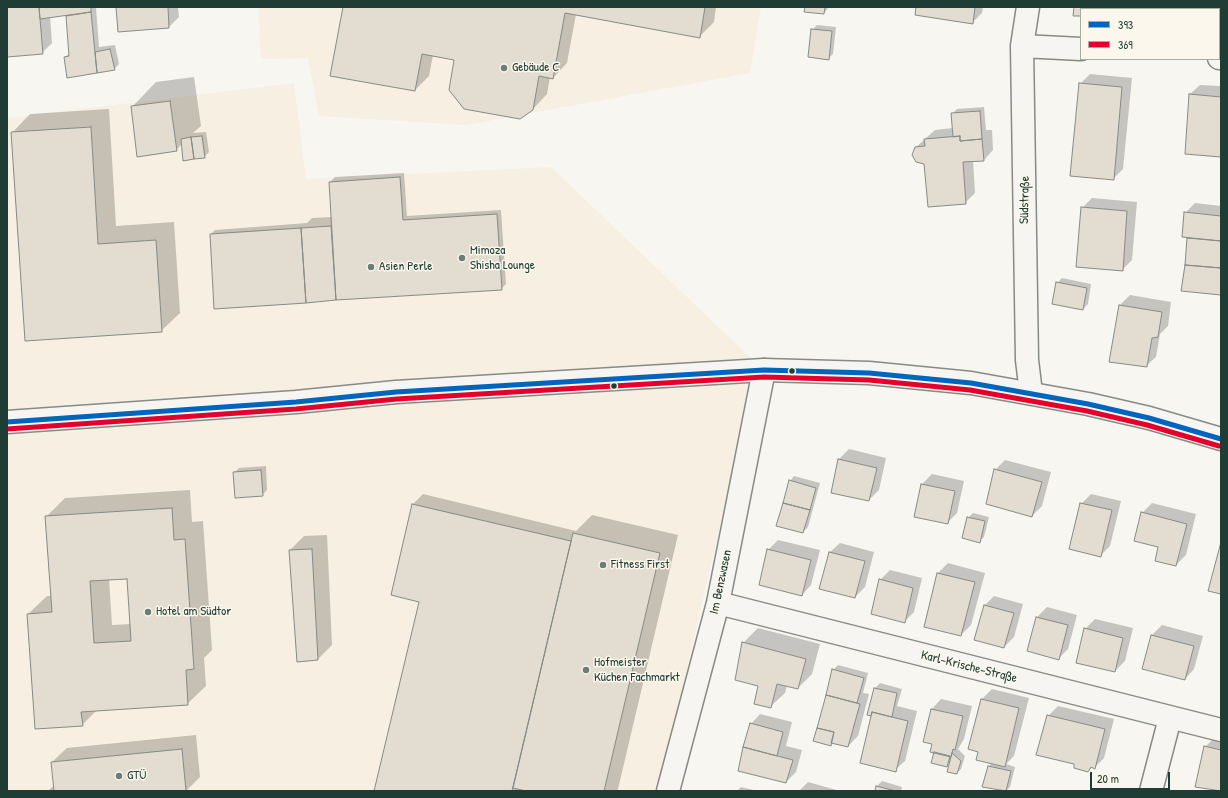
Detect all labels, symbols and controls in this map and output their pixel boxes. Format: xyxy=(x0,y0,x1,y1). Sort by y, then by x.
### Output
legend xyxy=(1080,8,1220,60)
text: 393 xyxy=(1118,16,1133,33)
text: 369 xyxy=(1118,36,1133,53)
place label: Gebäude C xyxy=(512,60,559,76)
marker: Gebäude C xyxy=(499,63,509,73)
street label: Südstraße xyxy=(1017,176,1033,224)
place label: Mimoza Shisha Lounge xyxy=(470,243,535,274)
marker: Mimoza Shisha Lounge xyxy=(457,253,467,263)
place label: Asien Perle xyxy=(379,259,432,275)
marker: Asien Perle xyxy=(366,262,376,272)
unlabelled marker xyxy=(787,366,797,376)
unlabelled marker xyxy=(609,381,619,391)
street label: Im Benzwasen xyxy=(707,548,735,616)
place label: Fitness First xyxy=(611,557,670,573)
marker: Fitness First xyxy=(598,560,608,570)
place label: Hotel am Südtor xyxy=(156,604,231,620)
marker: Hotel am Südtor xyxy=(143,607,153,617)
street label: Karl-Krische-Straße xyxy=(919,647,1019,687)
place label: Hofmeister Küchen Fachmarkt xyxy=(594,655,680,686)
marker: Hofmeister Küchen Fachmarkt xyxy=(581,665,591,675)
scale bar xyxy=(1092,764,1172,790)
place label: GTÜ xyxy=(127,768,146,784)
text: 20 m xyxy=(1097,770,1119,787)
marker: GTÜ xyxy=(114,771,124,781)

